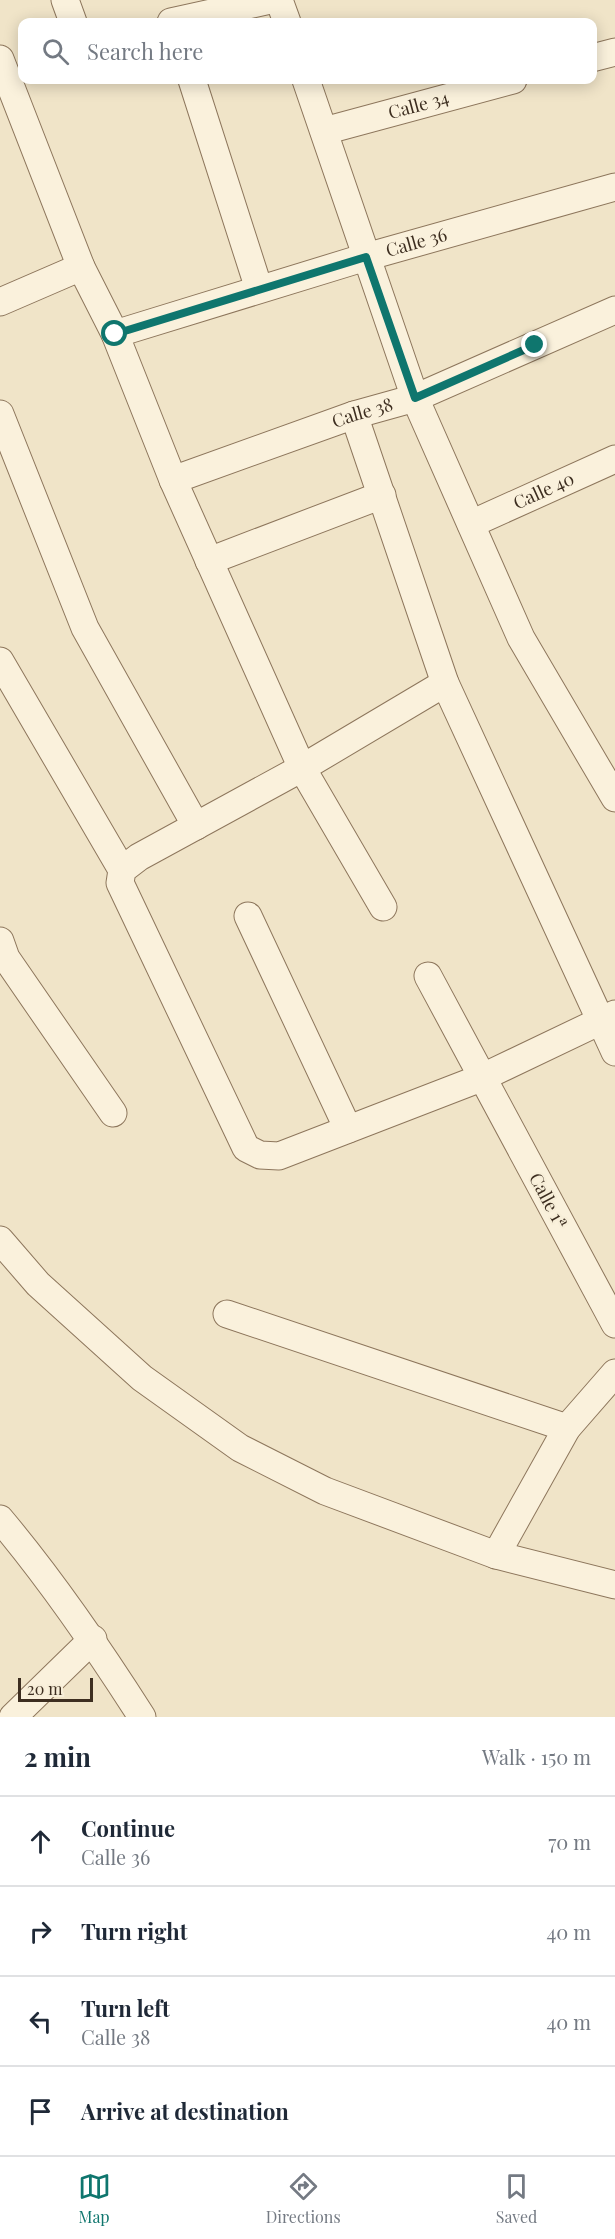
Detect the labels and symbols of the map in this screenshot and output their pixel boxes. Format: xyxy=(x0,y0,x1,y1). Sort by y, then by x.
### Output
street label: Calle 34 xyxy=(385,85,452,124)
street label: Calle 36 xyxy=(383,222,450,262)
route start xyxy=(101,320,127,346)
route end xyxy=(521,331,547,357)
street label: Calle 38 xyxy=(328,392,395,433)
street label: Calle 40 xyxy=(509,466,578,514)
street label: Calle 1ª xyxy=(524,1168,574,1233)
scale bar xyxy=(18,1675,93,1702)

